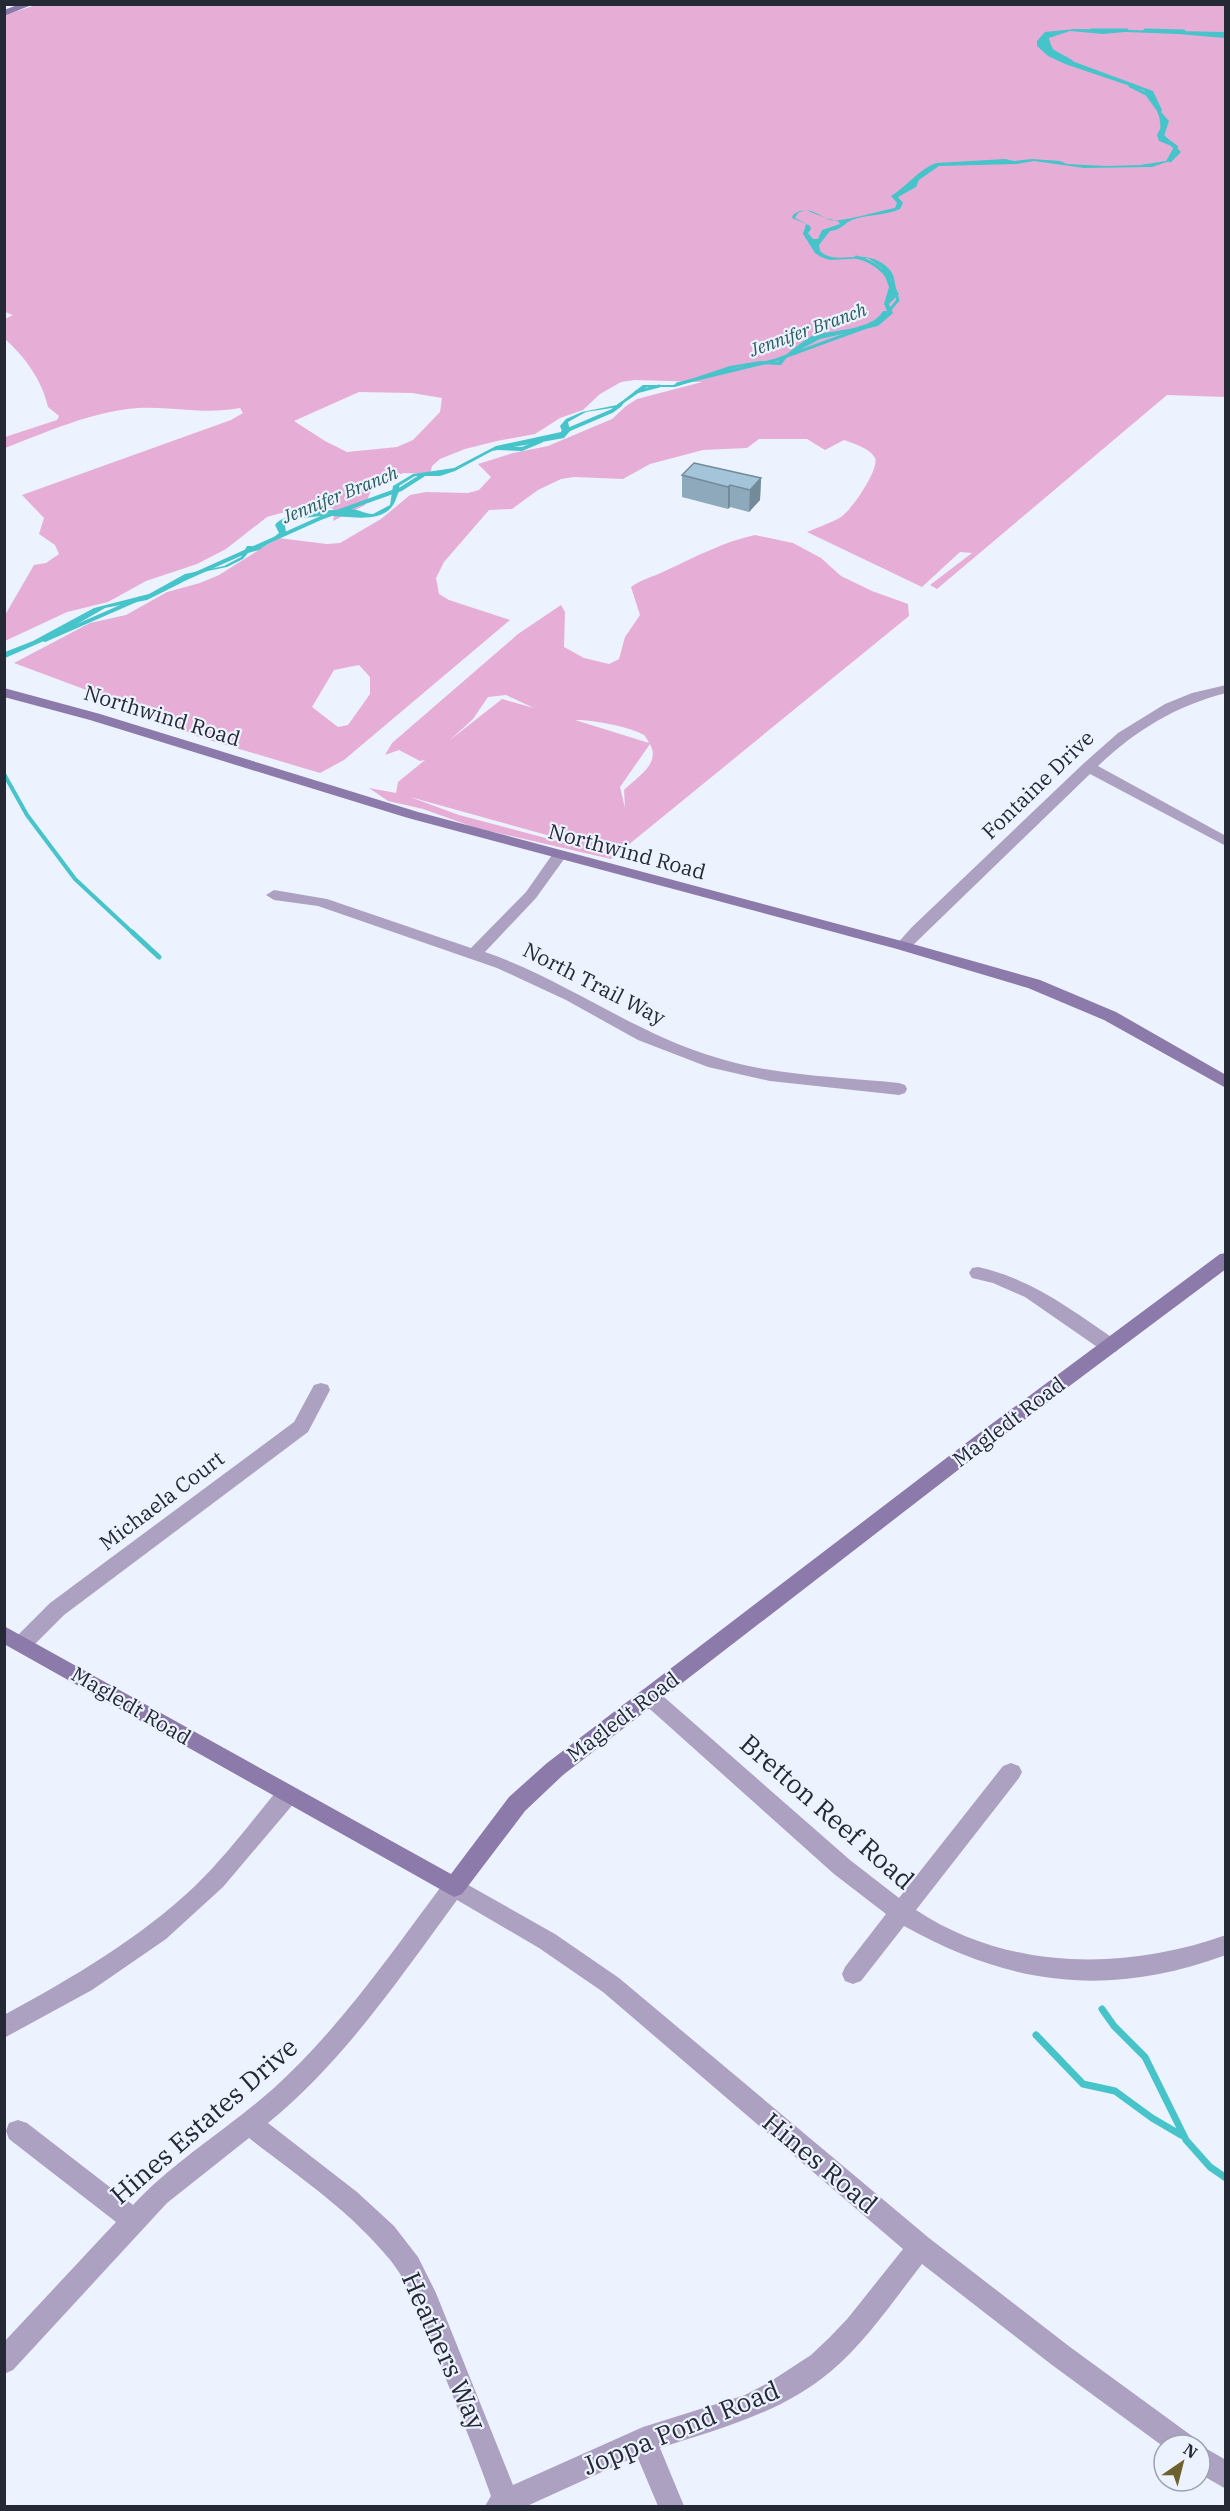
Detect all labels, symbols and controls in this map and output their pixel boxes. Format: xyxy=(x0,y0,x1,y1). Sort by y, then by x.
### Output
water label: Jennifer Branch xyxy=(745,298,870,362)
water label: Jennifer Branch xyxy=(278,461,401,529)
street label: Northwind Road xyxy=(81,678,244,752)
street label: Fontaine Drive xyxy=(975,724,1099,845)
street label: Northwind Road xyxy=(545,817,709,886)
street label: North Trail Way xyxy=(518,935,671,1031)
street label: Magledt Road xyxy=(946,1370,1071,1473)
street label: Michaela Court xyxy=(93,1444,229,1556)
street label: Magledt Road xyxy=(66,1660,197,1751)
street label: Magledt Road xyxy=(560,1665,685,1768)
street label: Bretton Reef Road xyxy=(733,1726,922,1896)
street label: Hines Estates Drive xyxy=(103,2029,304,2211)
street label: Hines Road xyxy=(756,2104,885,2220)
street label: Heathers Way xyxy=(395,2266,495,2435)
street label: Joppa Pond Road xyxy=(577,2372,784,2482)
north arrow xyxy=(1152,2433,1212,2493)
text: N xyxy=(1180,2439,1202,2463)

